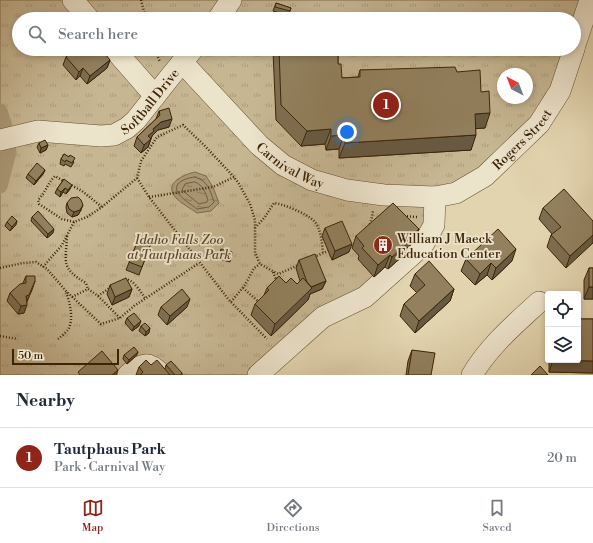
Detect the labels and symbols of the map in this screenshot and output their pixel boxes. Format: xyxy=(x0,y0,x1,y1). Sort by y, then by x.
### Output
street label: Softball Drive xyxy=(118,65,183,139)
north arrow xyxy=(497,68,533,104)
pin: 1 xyxy=(373,90,399,120)
street label: Rogers Street xyxy=(489,106,556,174)
your location xyxy=(337,122,357,142)
street label: Carnival Way xyxy=(253,139,326,192)
place label: William J Maeck Education Center xyxy=(396,231,501,262)
park label: Idaho Falls Zoo at Tautphaus Park xyxy=(127,232,231,263)
building icon: William J Maeck Education Center xyxy=(372,234,394,256)
scale bar xyxy=(12,347,119,366)

